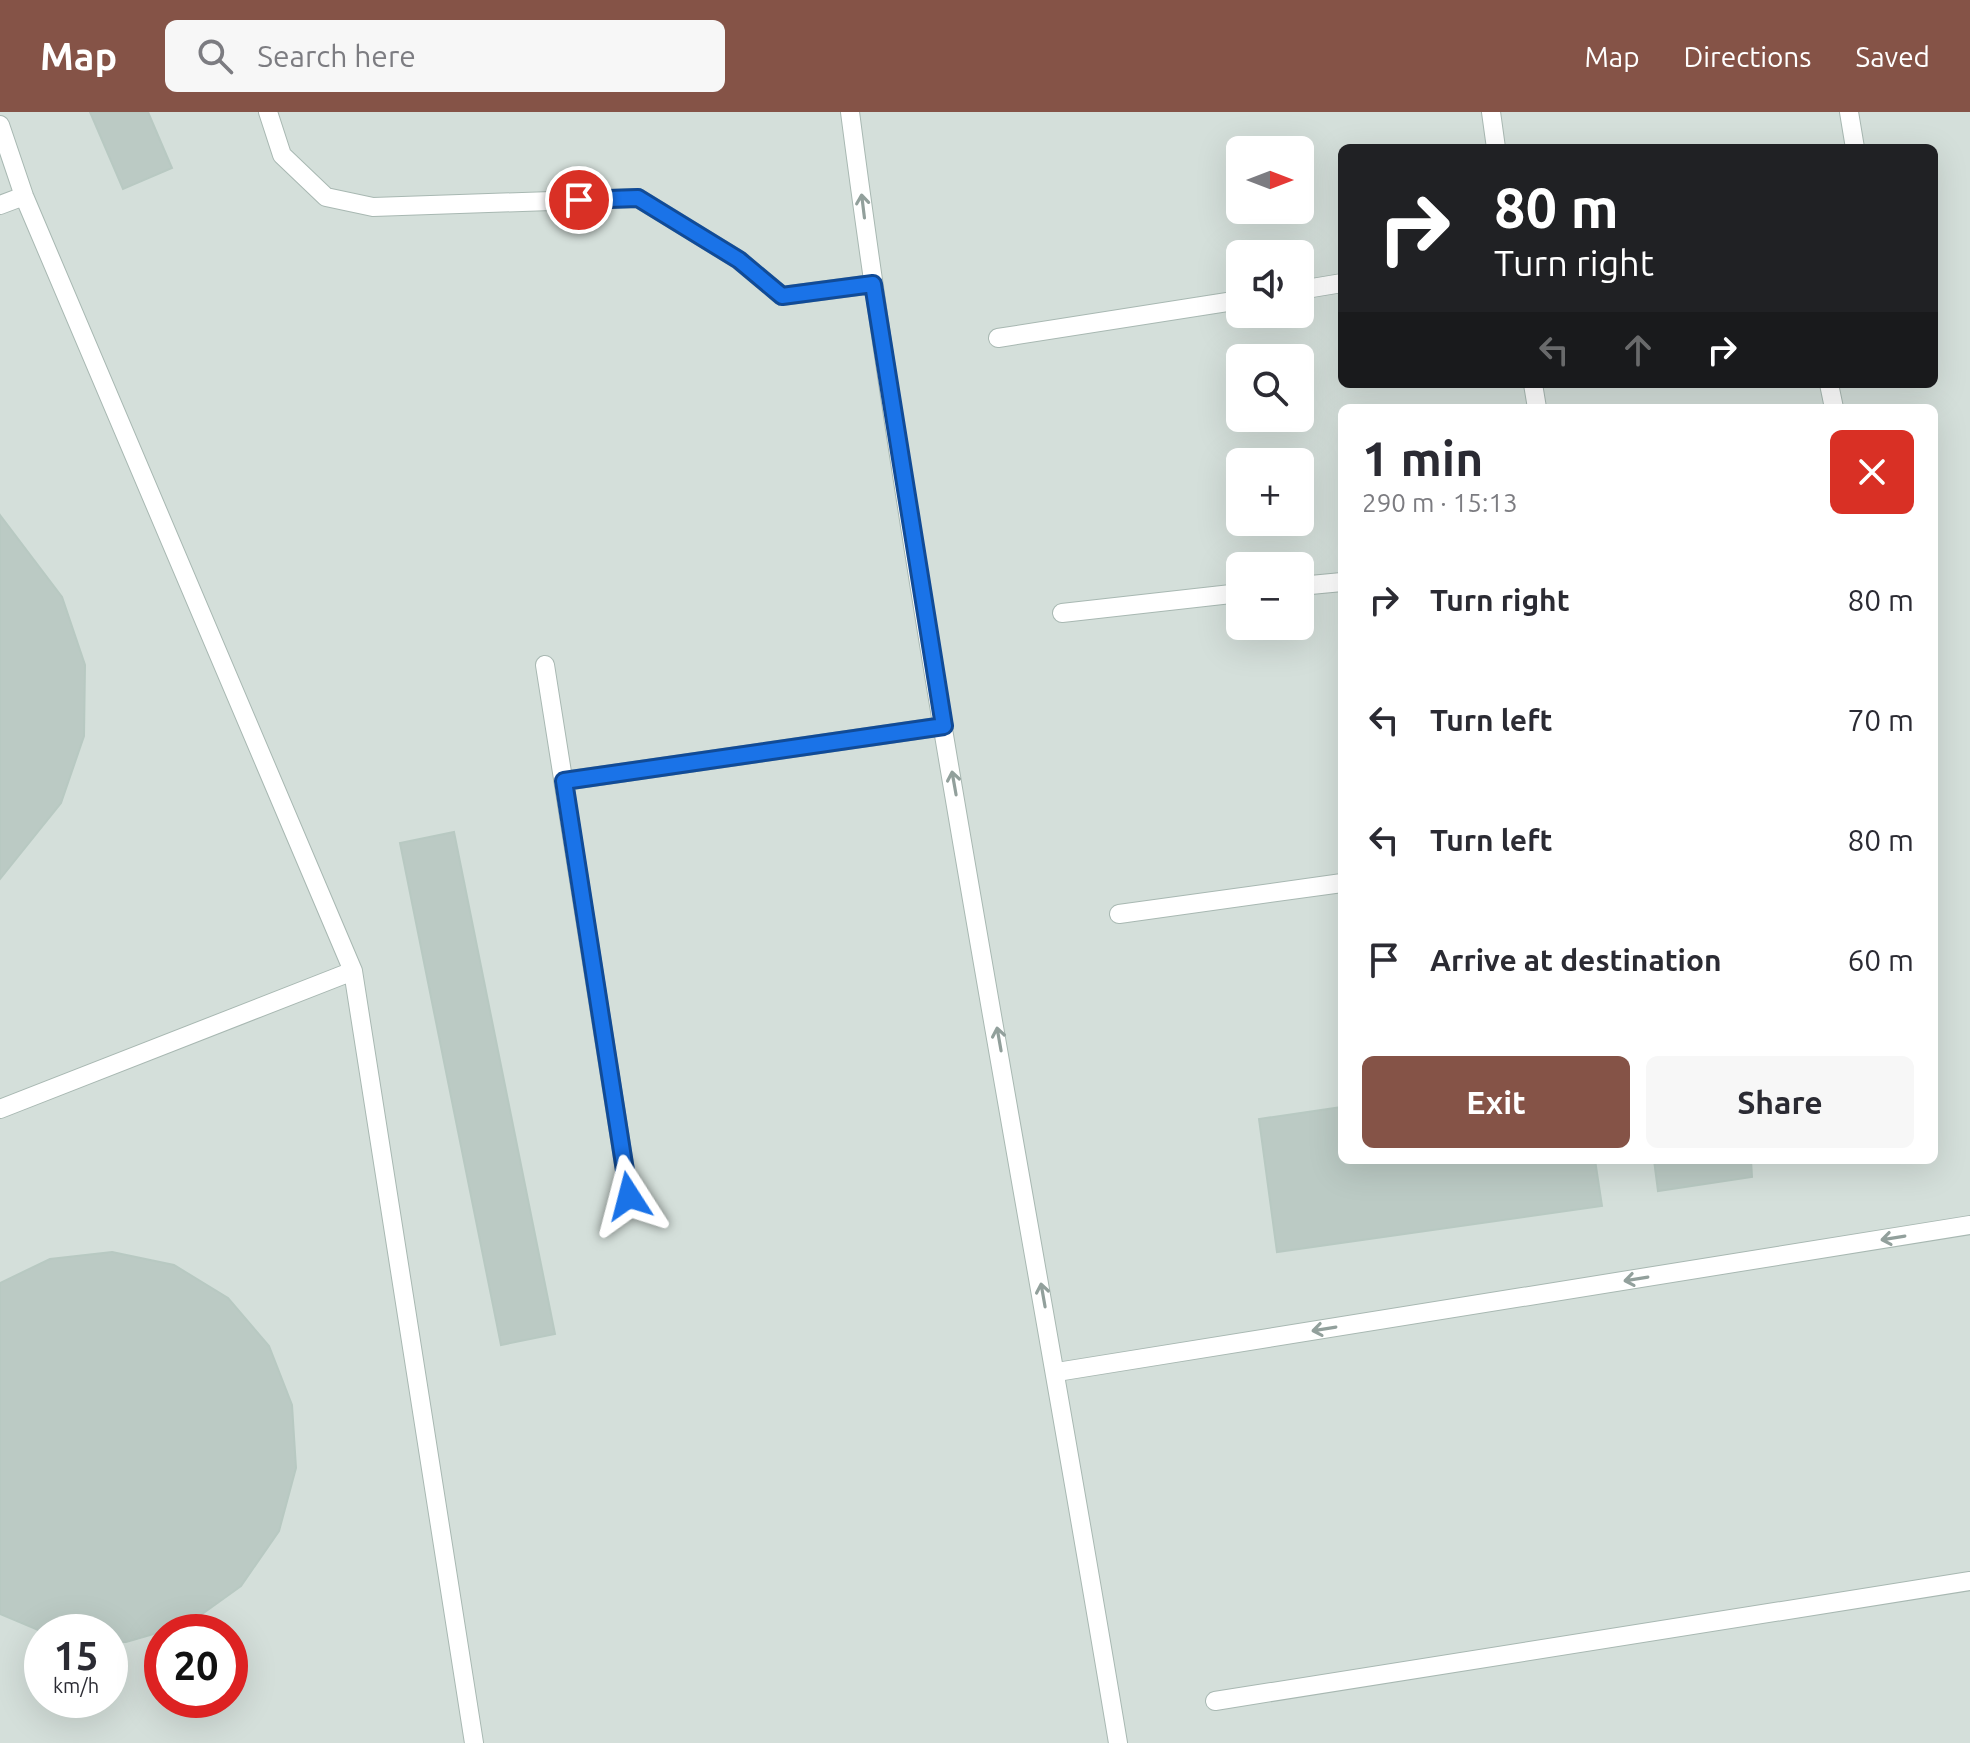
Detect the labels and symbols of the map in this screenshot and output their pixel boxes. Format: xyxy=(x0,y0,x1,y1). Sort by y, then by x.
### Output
north arrow xyxy=(1226,136,1314,224)
pin xyxy=(545,166,613,234)
one-way arrow xyxy=(855,193,870,220)
one-way arrow xyxy=(945,771,960,796)
one-way arrow xyxy=(990,1027,1005,1052)
position arrow xyxy=(587,1154,671,1238)
one-way arrow xyxy=(1881,1231,1906,1246)
one-way arrow xyxy=(1624,1272,1649,1287)
one-way arrow xyxy=(1035,1283,1050,1309)
one-way arrow xyxy=(1312,1322,1337,1337)
speed limit sign: 20 xyxy=(144,1614,248,1718)

